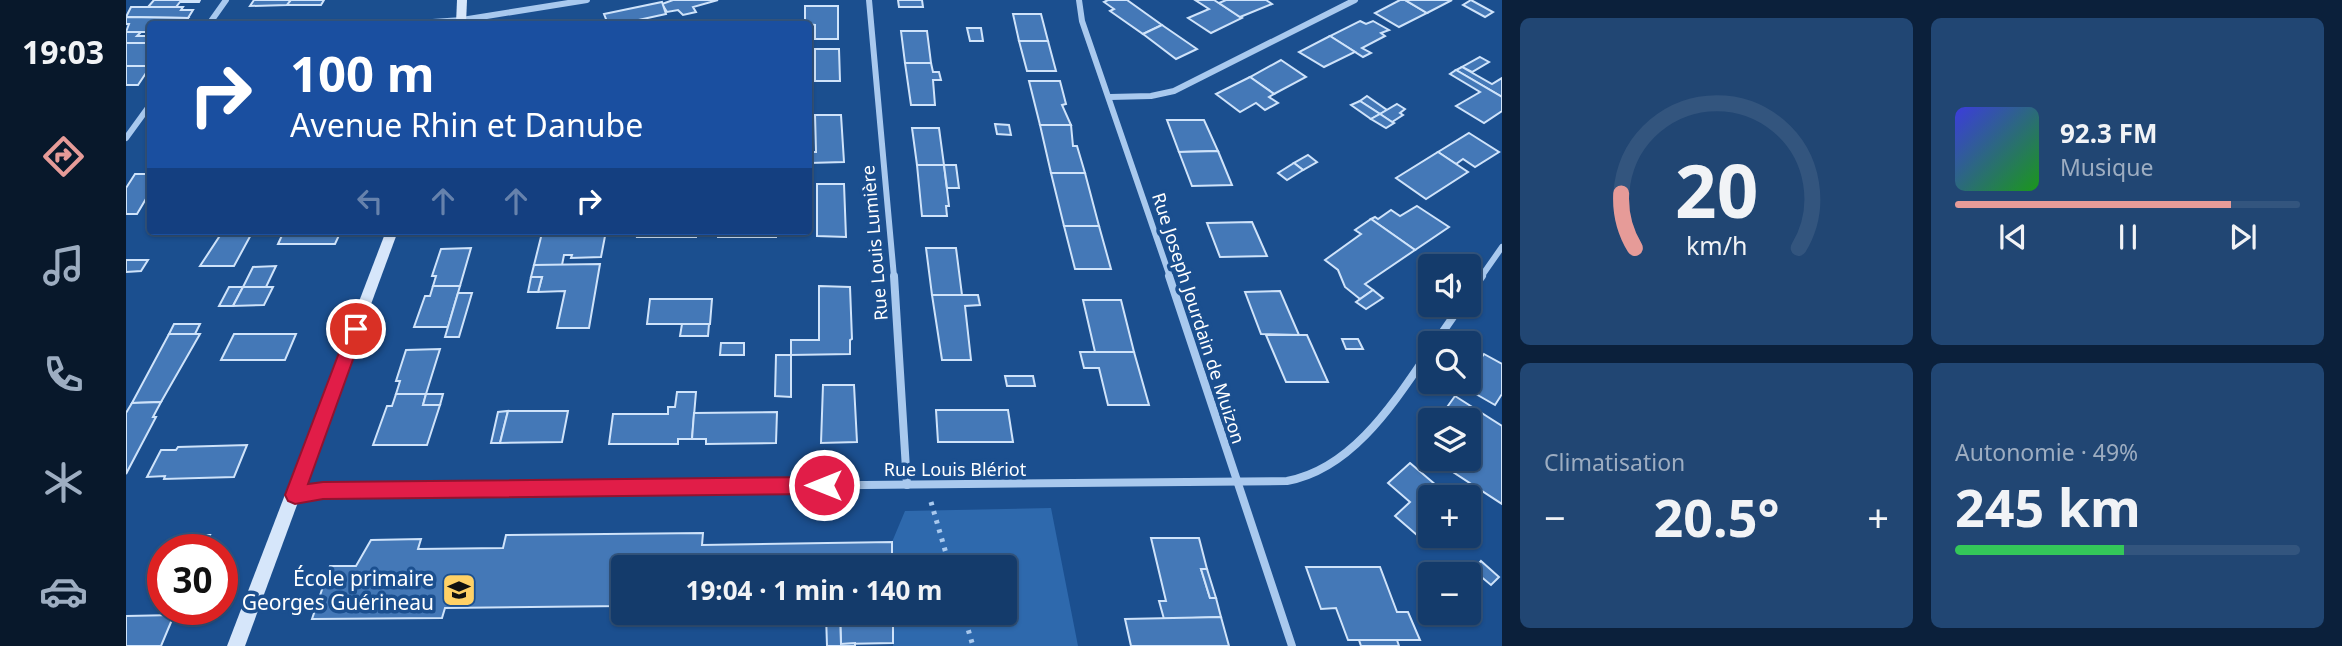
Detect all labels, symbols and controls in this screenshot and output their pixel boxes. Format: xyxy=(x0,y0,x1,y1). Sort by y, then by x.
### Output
text: 19:03 xyxy=(22,30,104,73)
text: 100 m xyxy=(290,40,435,106)
icon: right xyxy=(175,49,266,140)
text: Avenue Rhin et Danube xyxy=(290,103,643,146)
text: 92.3 FM xyxy=(2060,115,2157,151)
icon: directions xyxy=(39,132,88,181)
text: 20 xyxy=(1675,140,1758,239)
text: Musique xyxy=(2060,151,2153,183)
street label: Rue Louis Lumière xyxy=(855,164,893,322)
icon: left xyxy=(351,182,389,220)
icon: ahead xyxy=(424,182,462,220)
icon: ahead xyxy=(497,182,535,220)
icon: right xyxy=(570,182,608,220)
street label: Rue Joseph Jourdain de Muizon xyxy=(1147,189,1251,447)
icon: previous xyxy=(1994,218,2032,256)
icon: pause xyxy=(2109,218,2147,256)
icon: next xyxy=(2224,218,2262,256)
text: km/h xyxy=(1686,228,1747,262)
icon: music xyxy=(39,241,88,290)
map controls xyxy=(1418,254,1481,625)
button: sound xyxy=(1418,254,1481,317)
pin xyxy=(326,299,386,359)
icon: arrive xyxy=(337,310,375,348)
button: search xyxy=(1418,331,1481,394)
icon: phone xyxy=(39,350,88,399)
button: layers xyxy=(1418,408,1481,471)
text: Autonomie · 49% xyxy=(1955,436,2138,468)
text: Climatisation xyxy=(1544,446,1685,478)
position arrow xyxy=(787,448,861,522)
street label: Rue Louis Blériot xyxy=(884,457,1027,481)
icon: climate xyxy=(39,458,88,507)
text: 245 km xyxy=(1955,471,2141,542)
text: 20.5° xyxy=(1654,481,1779,552)
button: + xyxy=(1418,485,1481,548)
text: − xyxy=(1544,491,1566,543)
text: + xyxy=(1867,491,1889,543)
speed limit sign: 30 xyxy=(147,534,238,625)
button: − xyxy=(1418,562,1481,625)
place label: École primaire Georges Guérineau xyxy=(242,564,434,616)
icon: car xyxy=(39,567,88,616)
school or university icon: École primaire Georges Guérineau xyxy=(440,571,478,609)
text: 19:04 · 1 min · 140 m xyxy=(686,572,942,608)

